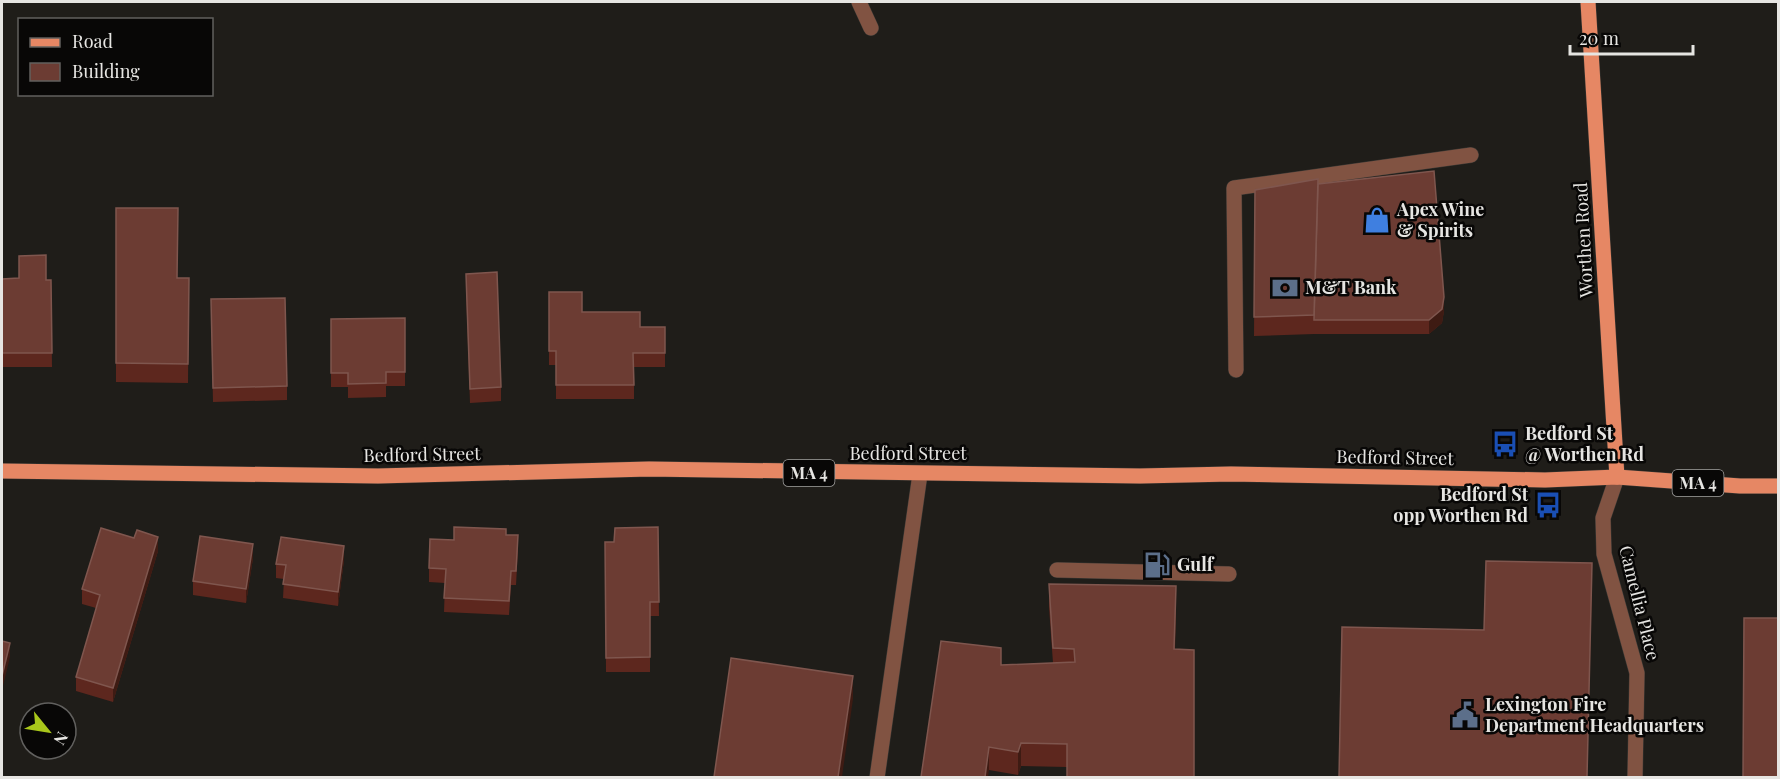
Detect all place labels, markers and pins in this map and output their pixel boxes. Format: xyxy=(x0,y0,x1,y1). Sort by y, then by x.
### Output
place label: Apex Wine & Spirits xyxy=(1396,197,1484,242)
shop icon: Apex Wine & Spirits xyxy=(1362,205,1392,235)
bank icon: M&T Bank xyxy=(1270,273,1300,303)
place label: M&T Bank xyxy=(1305,275,1397,299)
place label: Bedford St @ Worthen Rd xyxy=(1525,421,1644,466)
bus stop icon: Bedford St @ Worthen Rd xyxy=(1490,429,1520,459)
place label: Bedford St opp Worthen Rd xyxy=(1393,482,1529,527)
bus stop icon: Bedford St opp Worthen Rd xyxy=(1533,490,1563,520)
fuel station icon: Gulf xyxy=(1142,550,1172,580)
place label: Gulf xyxy=(1177,552,1215,576)
place label: Lexington Fire Department Headquarters xyxy=(1485,692,1704,737)
public building icon: Lexington Fire Department Headquarters xyxy=(1450,700,1480,730)

